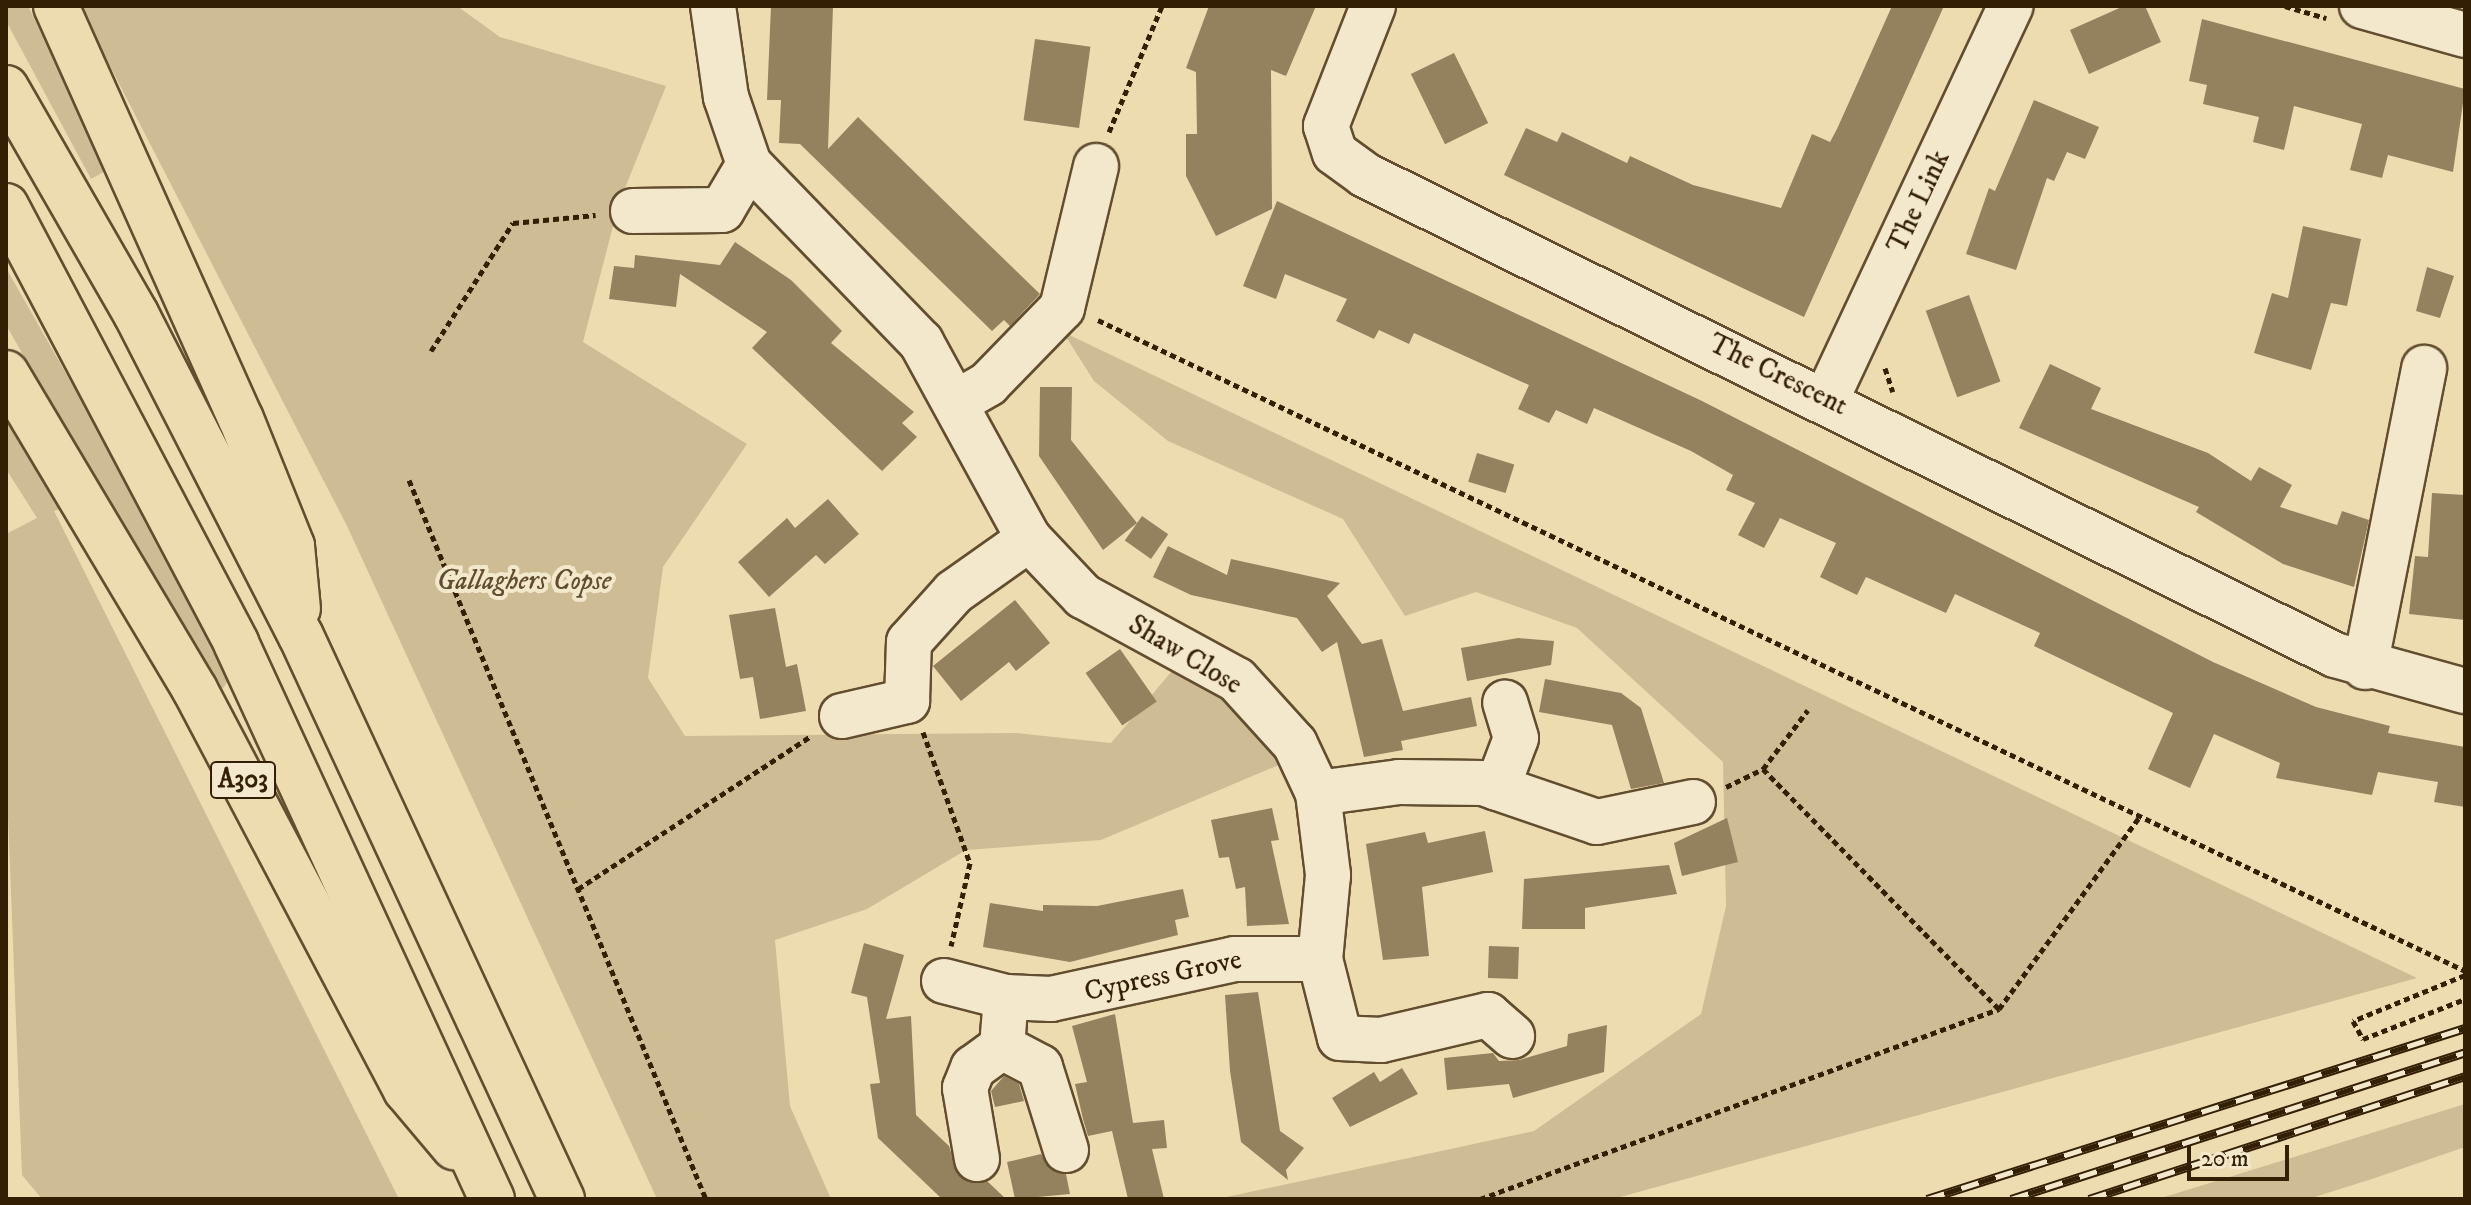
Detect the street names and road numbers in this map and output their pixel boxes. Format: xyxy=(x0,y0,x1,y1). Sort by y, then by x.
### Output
street label: The Link xyxy=(1881,145,1957,259)
street label: The Crescent xyxy=(1703,327,1853,423)
street label: Shaw Close xyxy=(1122,608,1248,702)
road number: A303 xyxy=(209,758,277,802)
street label: Cypress Grove xyxy=(1081,943,1245,1009)

